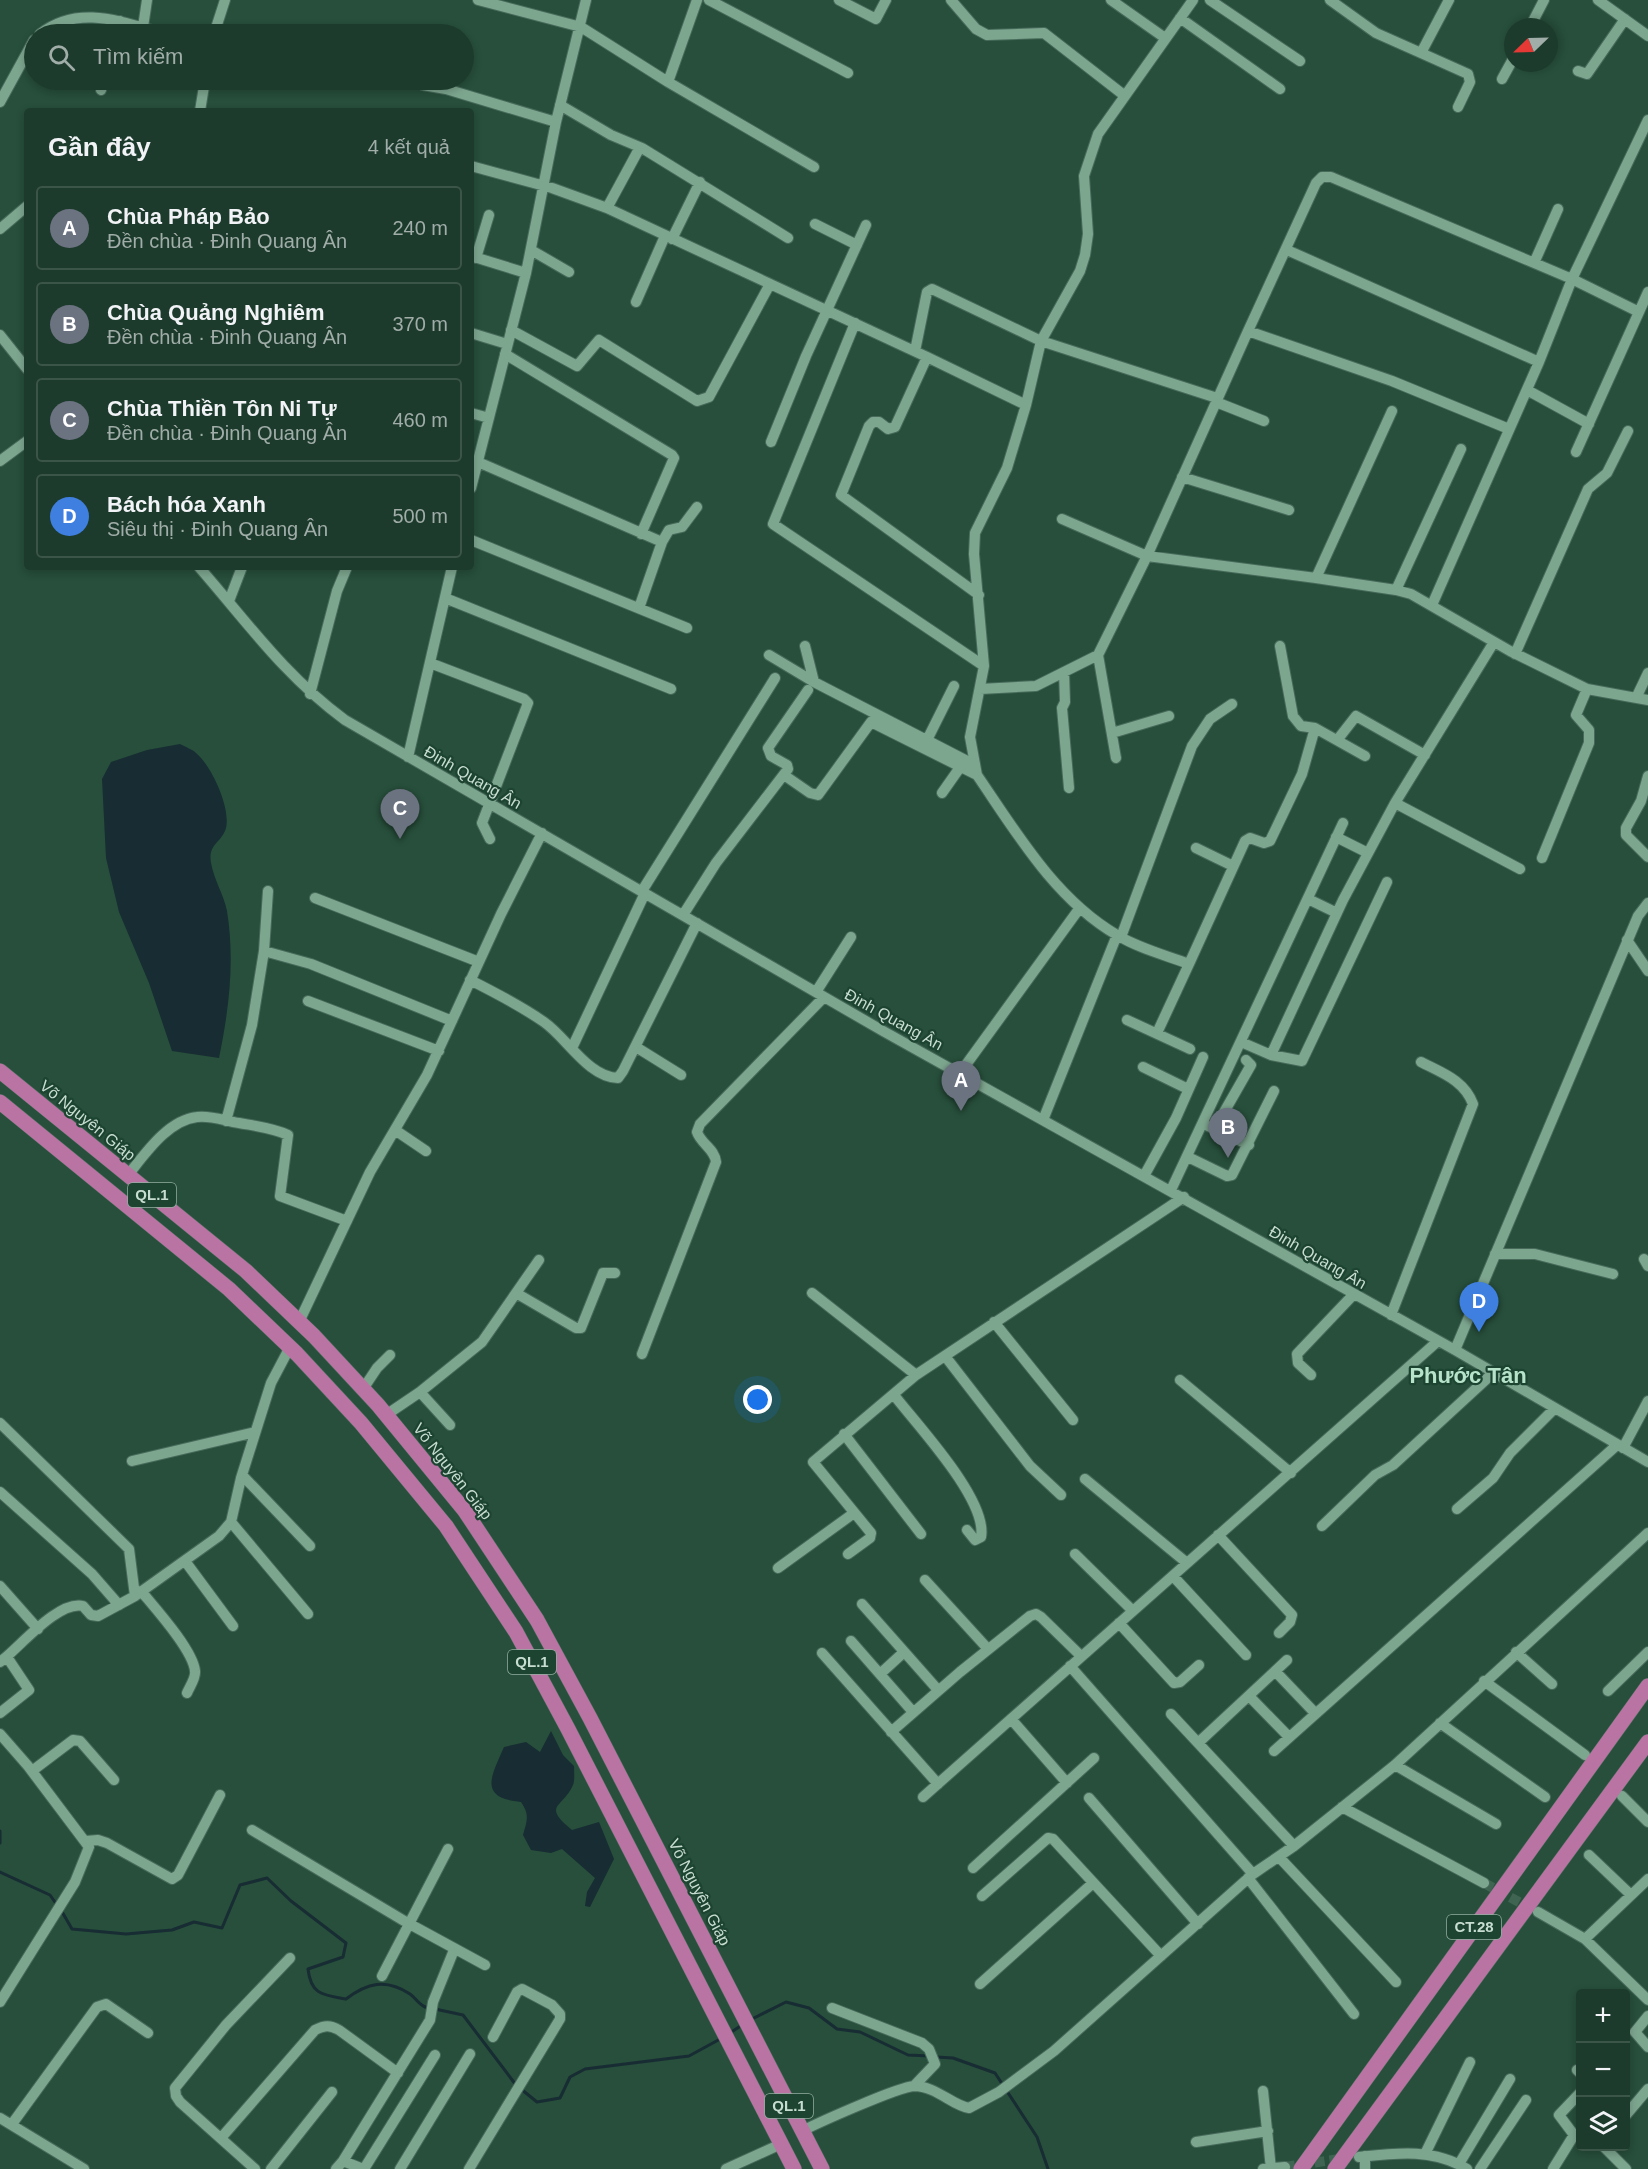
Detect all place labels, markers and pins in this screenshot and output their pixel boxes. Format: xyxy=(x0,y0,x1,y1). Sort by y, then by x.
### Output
pin: C xyxy=(380,790,420,839)
pin: A xyxy=(942,1062,980,1111)
pin: B xyxy=(1208,1108,1248,1158)
pin: D xyxy=(1460,1282,1498,1332)

